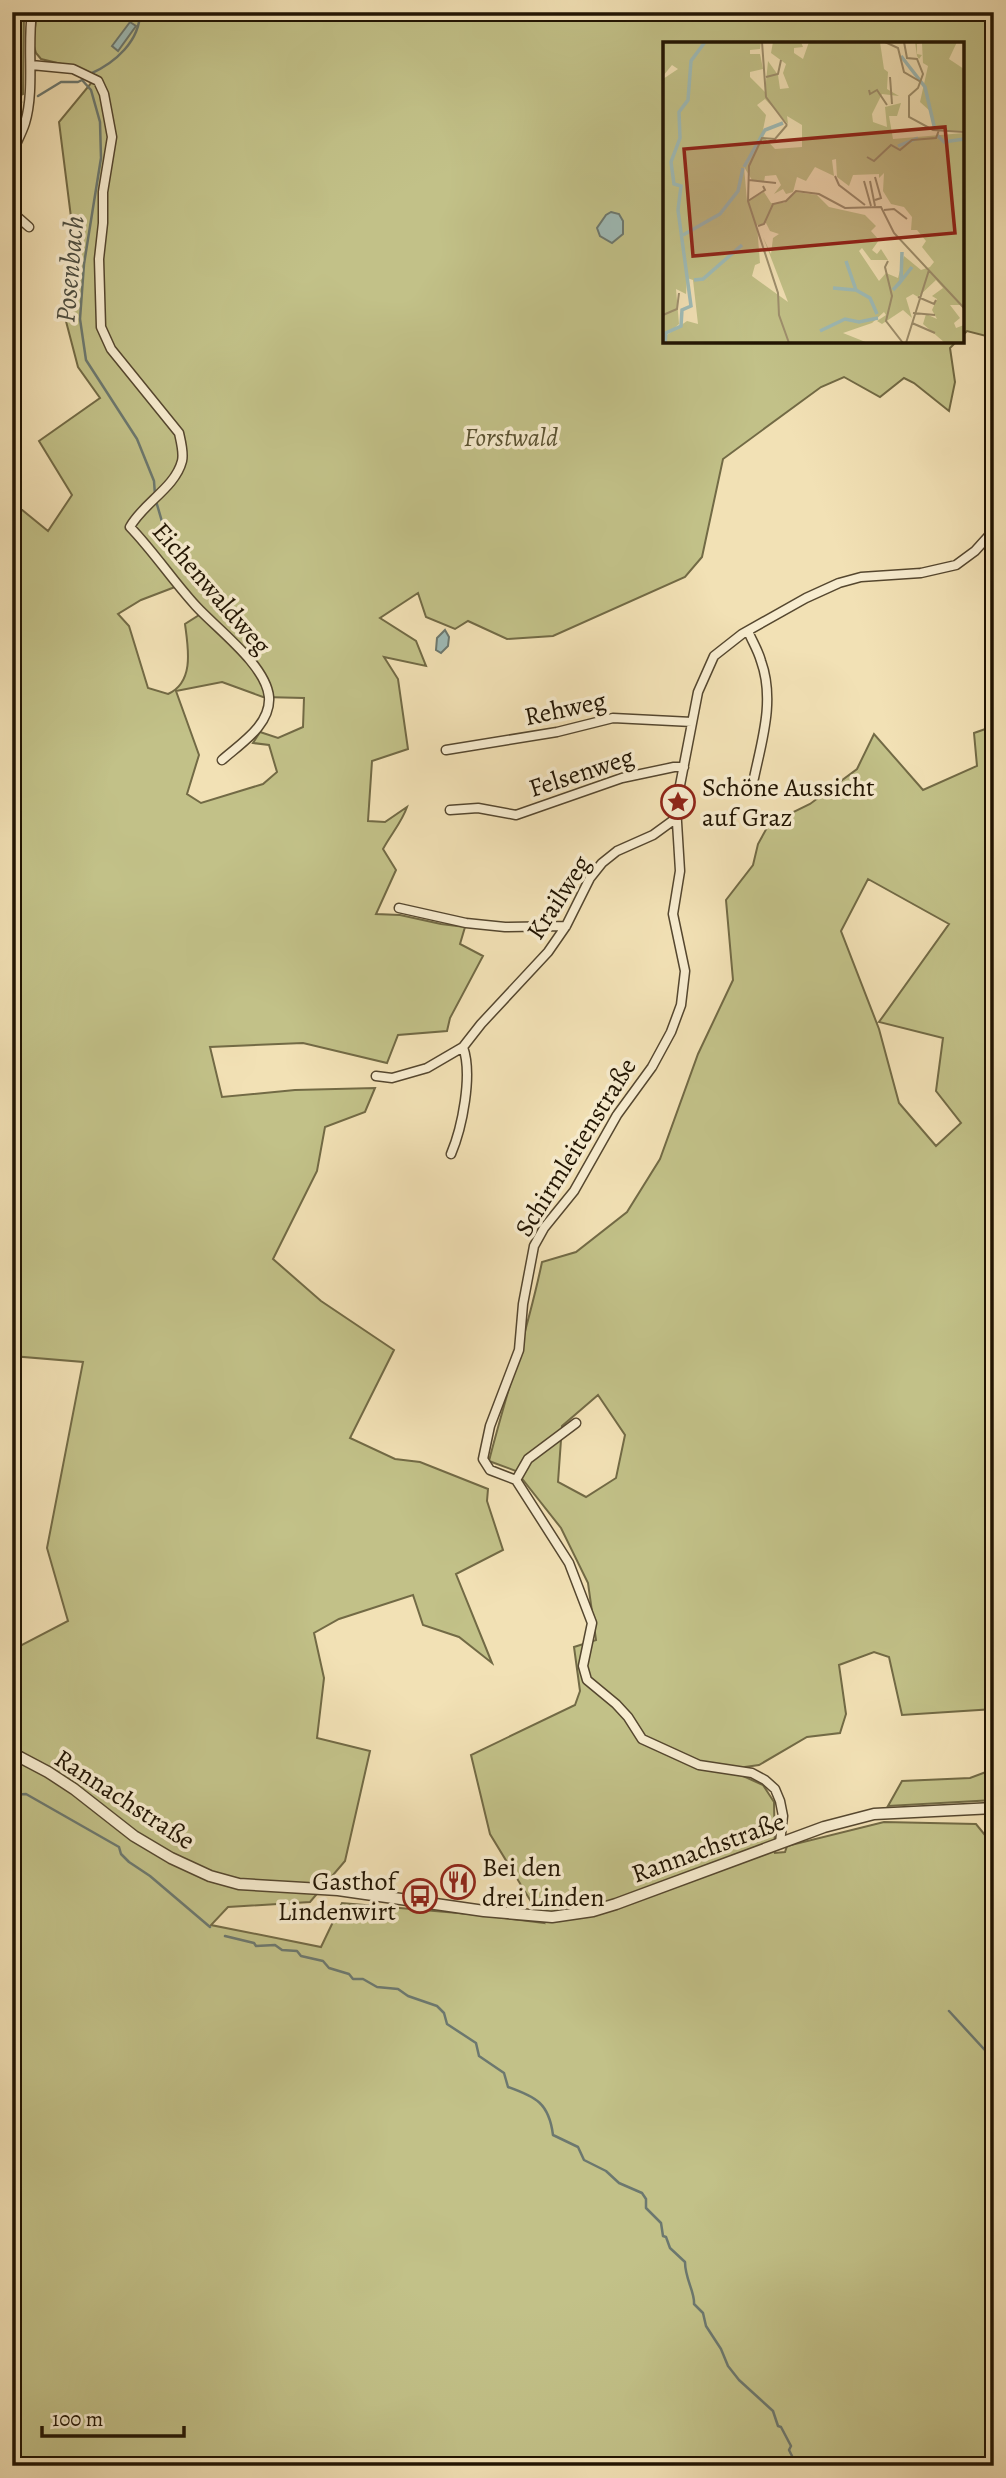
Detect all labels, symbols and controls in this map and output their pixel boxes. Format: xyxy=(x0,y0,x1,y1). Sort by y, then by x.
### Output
inset map xyxy=(663,42,964,343)
water label: Posenbach xyxy=(46,214,94,324)
park label: Forstwald xyxy=(464,420,558,455)
street label: Eichenwaldweg xyxy=(144,515,279,662)
street label: Rehweg xyxy=(521,683,609,734)
street label: Felsenweg xyxy=(524,739,638,806)
place label: Schöne Aussicht auf Graz xyxy=(702,770,875,835)
place icon: Schöne Aussicht auf Graz xyxy=(659,783,697,821)
street label: Krailweg xyxy=(518,848,599,946)
street label: Schirmleitenstraße xyxy=(506,1051,645,1243)
street label: Rannachstraße xyxy=(48,1741,202,1858)
street label: Rannachstraße xyxy=(627,1804,790,1891)
place label: Bei den drei Linden xyxy=(482,1850,604,1915)
restaurant icon: Bei den drei Linden xyxy=(439,1863,477,1901)
place label: Gasthof Lindenwirt xyxy=(278,1864,399,1929)
bus stop icon: Gasthof Lindenwirt xyxy=(401,1877,439,1915)
scale bar xyxy=(42,2394,184,2438)
text: 100 m xyxy=(52,2405,103,2433)

